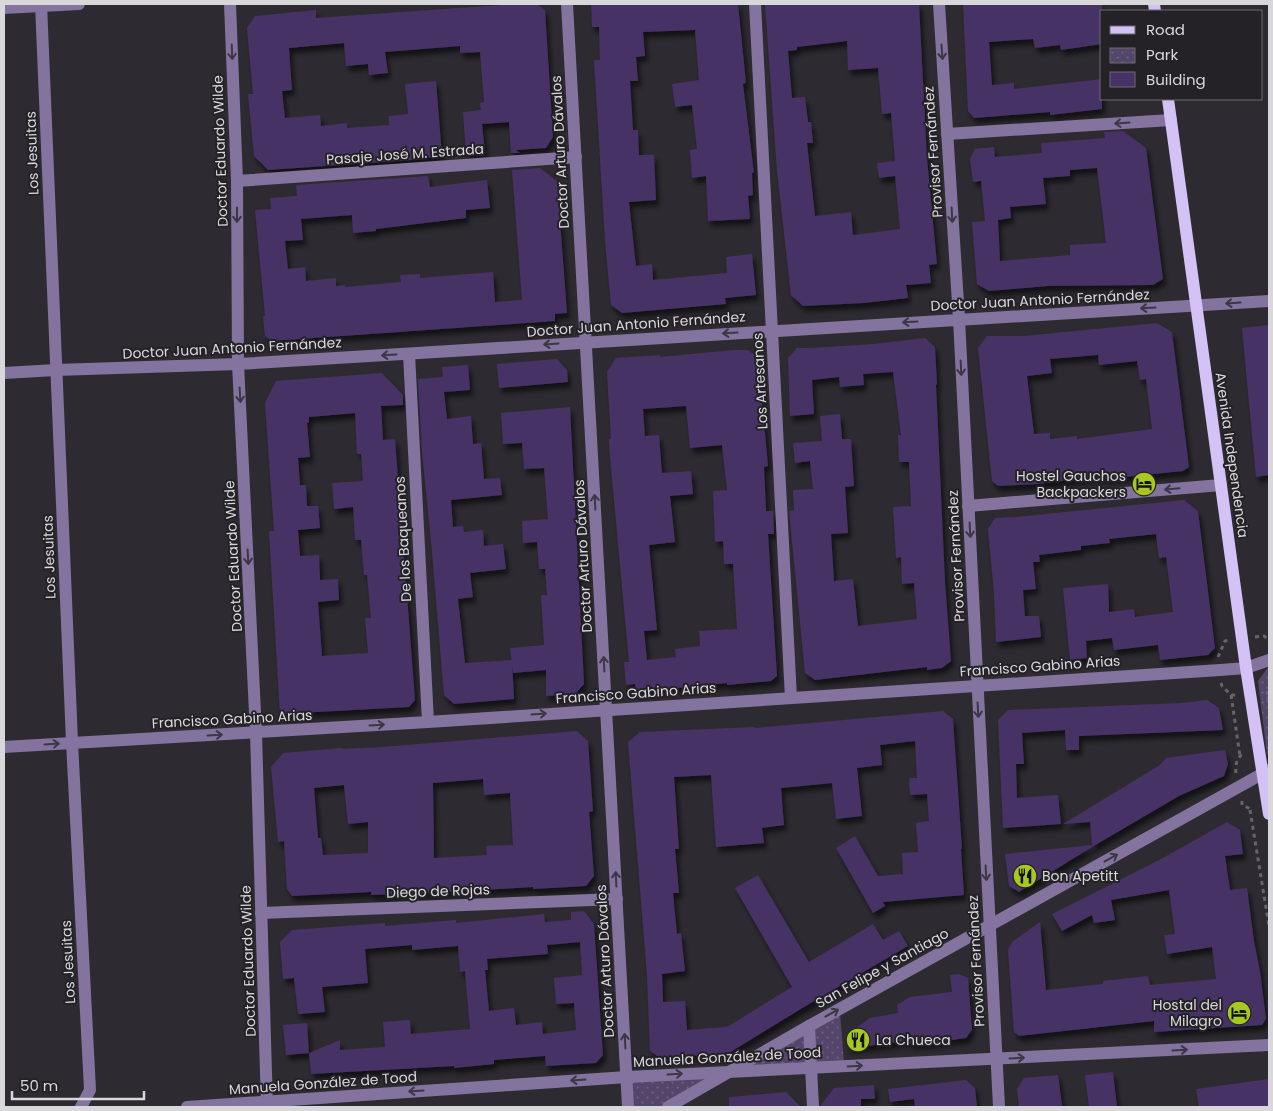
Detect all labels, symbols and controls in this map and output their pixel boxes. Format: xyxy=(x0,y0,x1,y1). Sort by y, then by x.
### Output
legend xyxy=(1100,10,1263,100)
text: Road xyxy=(1146,19,1185,40)
one-way arrow xyxy=(227,44,237,60)
one-way arrow xyxy=(938,44,947,60)
text: Park xyxy=(1146,44,1178,65)
text: Building xyxy=(1146,69,1206,90)
street label: Doctor Eduardo Wilde xyxy=(207,75,233,227)
street label: Doctor Arturo Dávalos xyxy=(546,75,574,229)
street label: Provisor Fernández xyxy=(918,86,948,218)
street label: Los Jesuitas xyxy=(21,111,43,195)
one-way arrow xyxy=(1115,118,1131,128)
street label: Pasaje José M. Estrada xyxy=(325,139,485,169)
one-way arrow xyxy=(232,206,242,223)
one-way arrow xyxy=(948,206,957,222)
street label: Doctor Juan Antonio Fernández xyxy=(930,284,1150,316)
one-way arrow xyxy=(1225,298,1241,308)
one-way arrow xyxy=(1140,304,1156,313)
street label: Doctor Juan Antonio Fernández xyxy=(526,306,746,342)
one-way arrow xyxy=(902,318,918,327)
one-way arrow xyxy=(723,329,739,338)
street label: Doctor Juan Antonio Fernández xyxy=(122,332,342,364)
street label: Los Artesanos xyxy=(747,332,773,430)
one-way arrow xyxy=(543,340,559,349)
one-way arrow xyxy=(381,351,397,360)
one-way arrow xyxy=(957,360,966,376)
street label: Avenida Independencia xyxy=(1210,371,1254,539)
one-way arrow xyxy=(235,387,244,403)
place label: Hostel Gauchos Backpackers xyxy=(1016,466,1126,502)
hotel icon: Hostel Gauchos Backpackers xyxy=(1131,471,1157,497)
street label: De los Baqueanos xyxy=(390,476,416,602)
street label: Doctor Arturo Dávalos xyxy=(569,479,597,633)
street label: Doctor Eduardo Wilde xyxy=(219,480,247,632)
one-way arrow xyxy=(1165,484,1181,494)
street label: Provisor Fernández xyxy=(943,490,969,622)
one-way arrow xyxy=(590,494,599,510)
street label: Los Jesuitas xyxy=(38,515,60,599)
one-way arrow xyxy=(965,522,974,538)
one-way arrow xyxy=(243,549,252,565)
street label: Francisco Gabino Arias xyxy=(959,650,1121,682)
one-way arrow xyxy=(599,656,608,672)
street label: Francisco Gabino Arias xyxy=(555,677,717,709)
one-way arrow xyxy=(974,702,983,718)
street label: Francisco Gabino Arias xyxy=(151,705,313,733)
one-way arrow xyxy=(531,710,547,719)
one-way arrow xyxy=(369,721,385,730)
one-way arrow xyxy=(206,730,222,739)
one-way arrow xyxy=(44,739,60,748)
one-way arrow xyxy=(1104,853,1119,863)
restaurant icon: Bon Apetitt xyxy=(1012,863,1038,889)
one-way arrow xyxy=(982,864,991,880)
place label: Bon Apetitt xyxy=(1042,866,1119,886)
one-way arrow xyxy=(611,871,620,887)
street label: Diego de Rojas xyxy=(386,879,490,903)
street label: Doctor Arturo Dávalos xyxy=(591,884,619,1038)
street label: Doctor Eduardo Wilde xyxy=(235,885,261,1037)
street label: Provisor Fernández xyxy=(963,895,989,1027)
street label: Los Jesuitas xyxy=(56,920,80,1004)
street label: San Felipe y Santiago xyxy=(812,923,952,1013)
place label: Hostal del Milagro xyxy=(1153,995,1222,1031)
hotel icon: Hostal del Milagro xyxy=(1226,1000,1252,1026)
one-way arrow xyxy=(824,1008,839,1018)
restaurant icon: La Chueca xyxy=(845,1027,871,1053)
place label: La Chueca xyxy=(876,1030,951,1050)
one-way arrow xyxy=(620,1033,629,1049)
street label: Manuela González de Tood xyxy=(632,1042,822,1072)
one-way arrow xyxy=(1171,1045,1187,1054)
one-way arrow xyxy=(1009,1053,1025,1062)
one-way arrow xyxy=(847,1061,863,1070)
street label: Manuela González de Tood xyxy=(228,1066,418,1100)
scale bar xyxy=(12,1068,145,1100)
one-way arrow xyxy=(667,1070,683,1079)
text: 50 m xyxy=(20,1075,58,1096)
one-way arrow xyxy=(570,1076,586,1085)
one-way arrow xyxy=(408,1087,424,1096)

